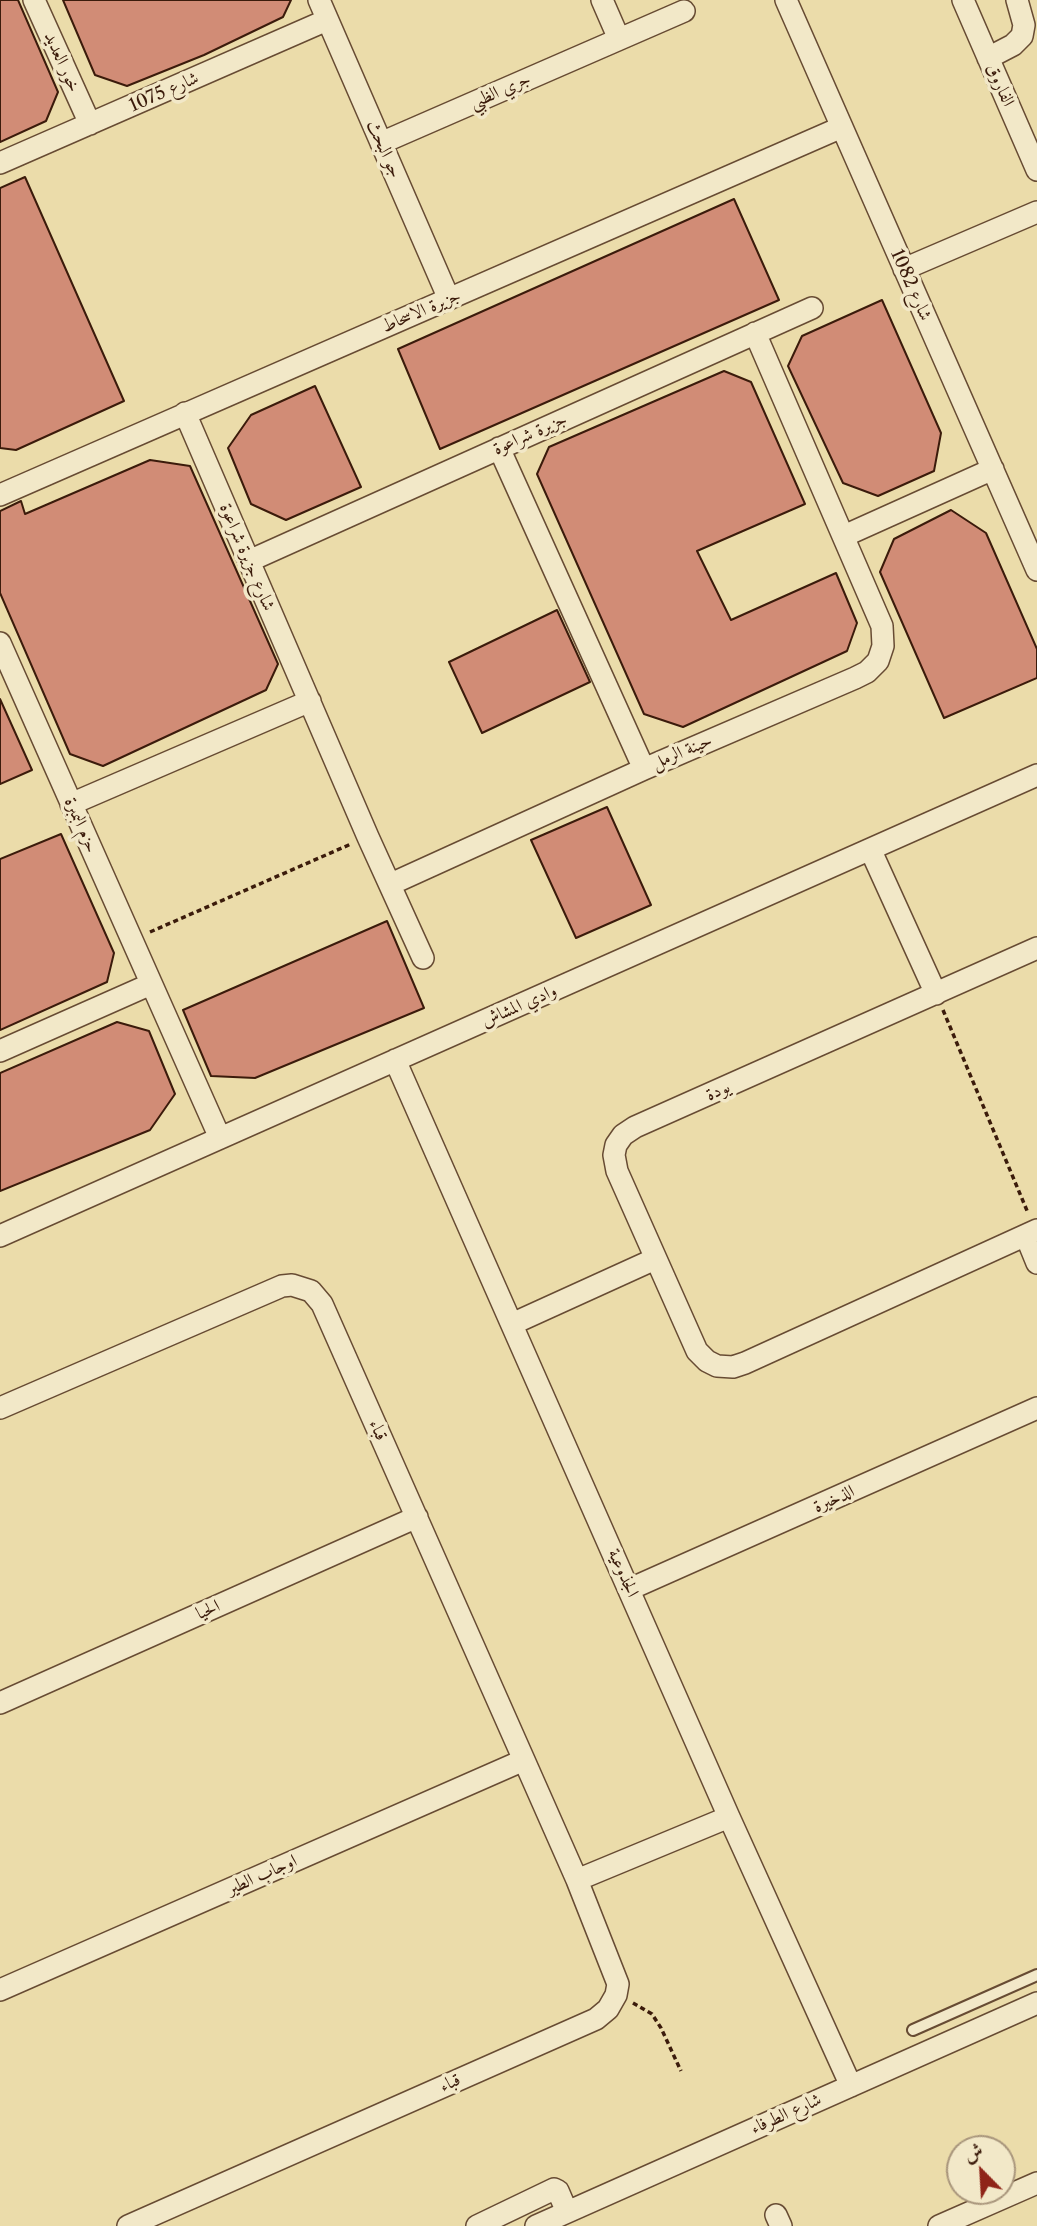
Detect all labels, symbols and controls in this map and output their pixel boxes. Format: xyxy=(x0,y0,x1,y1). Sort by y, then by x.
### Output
street label: خور العديد xyxy=(39,28,85,96)
street label: الفاروق xyxy=(981,60,1019,110)
street label: شارع 1075 xyxy=(126,67,202,117)
street label: جري الظبي xyxy=(466,68,534,114)
street label: جو البحث xyxy=(362,117,406,181)
street label: شارع 1082 xyxy=(886,246,936,324)
street label: جزيرة الاسحاط xyxy=(378,285,464,337)
street label: جزيرة شراعوة xyxy=(490,408,570,460)
street label: شارع جزيرة شراعوة xyxy=(215,500,279,614)
street label: حينة الرمل xyxy=(648,730,716,774)
street label: حزم البمبرة xyxy=(59,794,103,856)
street label: وادي المشاش xyxy=(478,980,560,1032)
street label: يودة xyxy=(702,1076,734,1106)
street label: قباء xyxy=(364,1416,392,1444)
street label: الذخيرة xyxy=(810,1480,858,1518)
street label: الجذوعية xyxy=(603,1545,643,1601)
street label: الحيا xyxy=(193,1595,223,1625)
street label: اوجاب الطير xyxy=(224,1850,300,1900)
street label: قباء xyxy=(436,2069,464,2097)
street label: شارع الطرفاء xyxy=(747,2089,825,2139)
north arrow xyxy=(946,2135,1016,2205)
text: ش xyxy=(960,2138,986,2167)

